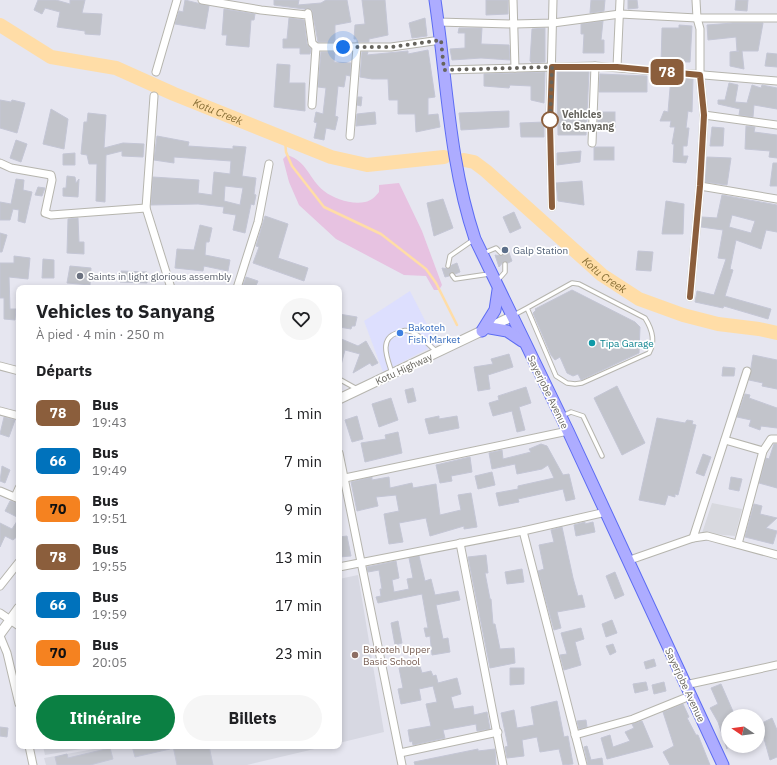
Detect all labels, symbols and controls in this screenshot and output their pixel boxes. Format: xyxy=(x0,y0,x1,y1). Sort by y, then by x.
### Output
your location xyxy=(333,37,353,57)
line badge: 78 xyxy=(649,59,685,85)
text: 78 xyxy=(659,63,675,81)
water label: Kotu Creek xyxy=(191,95,245,128)
place label: Vehicles to Sanyang xyxy=(562,108,614,133)
marker: Vehicles to Sanyang xyxy=(541,111,559,129)
place label: Galp Station xyxy=(513,244,568,257)
marker: Galp Station xyxy=(500,245,510,255)
water label: Kotu Creek xyxy=(579,254,630,296)
place label: Saints in light glorious assembly xyxy=(88,270,232,283)
marker: Saints in light glorious assembly xyxy=(75,271,85,281)
button: heart xyxy=(280,298,322,340)
text: Vehicles to Sanyang xyxy=(36,299,214,323)
place label: Bakoteh Fish Market xyxy=(408,321,461,346)
text: À pied · 4 min · 250 m xyxy=(36,326,164,343)
marker: Bakoteh Fish Market xyxy=(395,328,405,338)
place label: Tipa Garage xyxy=(600,337,654,350)
marker: Tipa Garage xyxy=(587,338,597,348)
street label: Kotu Highway xyxy=(373,350,435,388)
street label: Sayerjobe Avenue xyxy=(525,353,572,431)
text: Départs xyxy=(36,361,92,380)
text: Bus xyxy=(92,395,119,414)
text: 78 xyxy=(50,404,66,422)
text: 1 min xyxy=(284,404,322,423)
text: 19:43 xyxy=(92,414,127,431)
text: Bus xyxy=(92,443,119,462)
text: 66 xyxy=(50,452,66,470)
text: 7 min xyxy=(284,452,322,471)
text: 19:49 xyxy=(92,462,127,479)
text: Bus xyxy=(92,491,119,510)
text: 70 xyxy=(50,500,66,518)
text: 9 min xyxy=(284,500,322,519)
text: 19:51 xyxy=(92,510,127,527)
text: Bus xyxy=(92,539,119,558)
text: 78 xyxy=(50,548,66,566)
text: 13 min xyxy=(275,548,322,567)
text: 19:55 xyxy=(92,558,127,575)
text: Bus xyxy=(92,587,119,606)
text: 66 xyxy=(50,596,66,614)
text: 17 min xyxy=(275,596,322,615)
text: 19:59 xyxy=(92,606,127,623)
text: Bus xyxy=(92,635,119,654)
place label: Bakoteh Upper Basic School xyxy=(363,643,430,668)
text: 70 xyxy=(50,644,66,662)
text: 23 min xyxy=(275,644,322,663)
street label: Sayerjobe Avenue xyxy=(662,646,708,725)
marker: Bakoteh Upper Basic School xyxy=(350,650,360,660)
text: 20:05 xyxy=(92,654,127,671)
button: Itinéraire xyxy=(36,695,175,741)
button: Billets xyxy=(183,695,322,741)
north arrow xyxy=(721,709,765,753)
map controls xyxy=(721,709,765,753)

